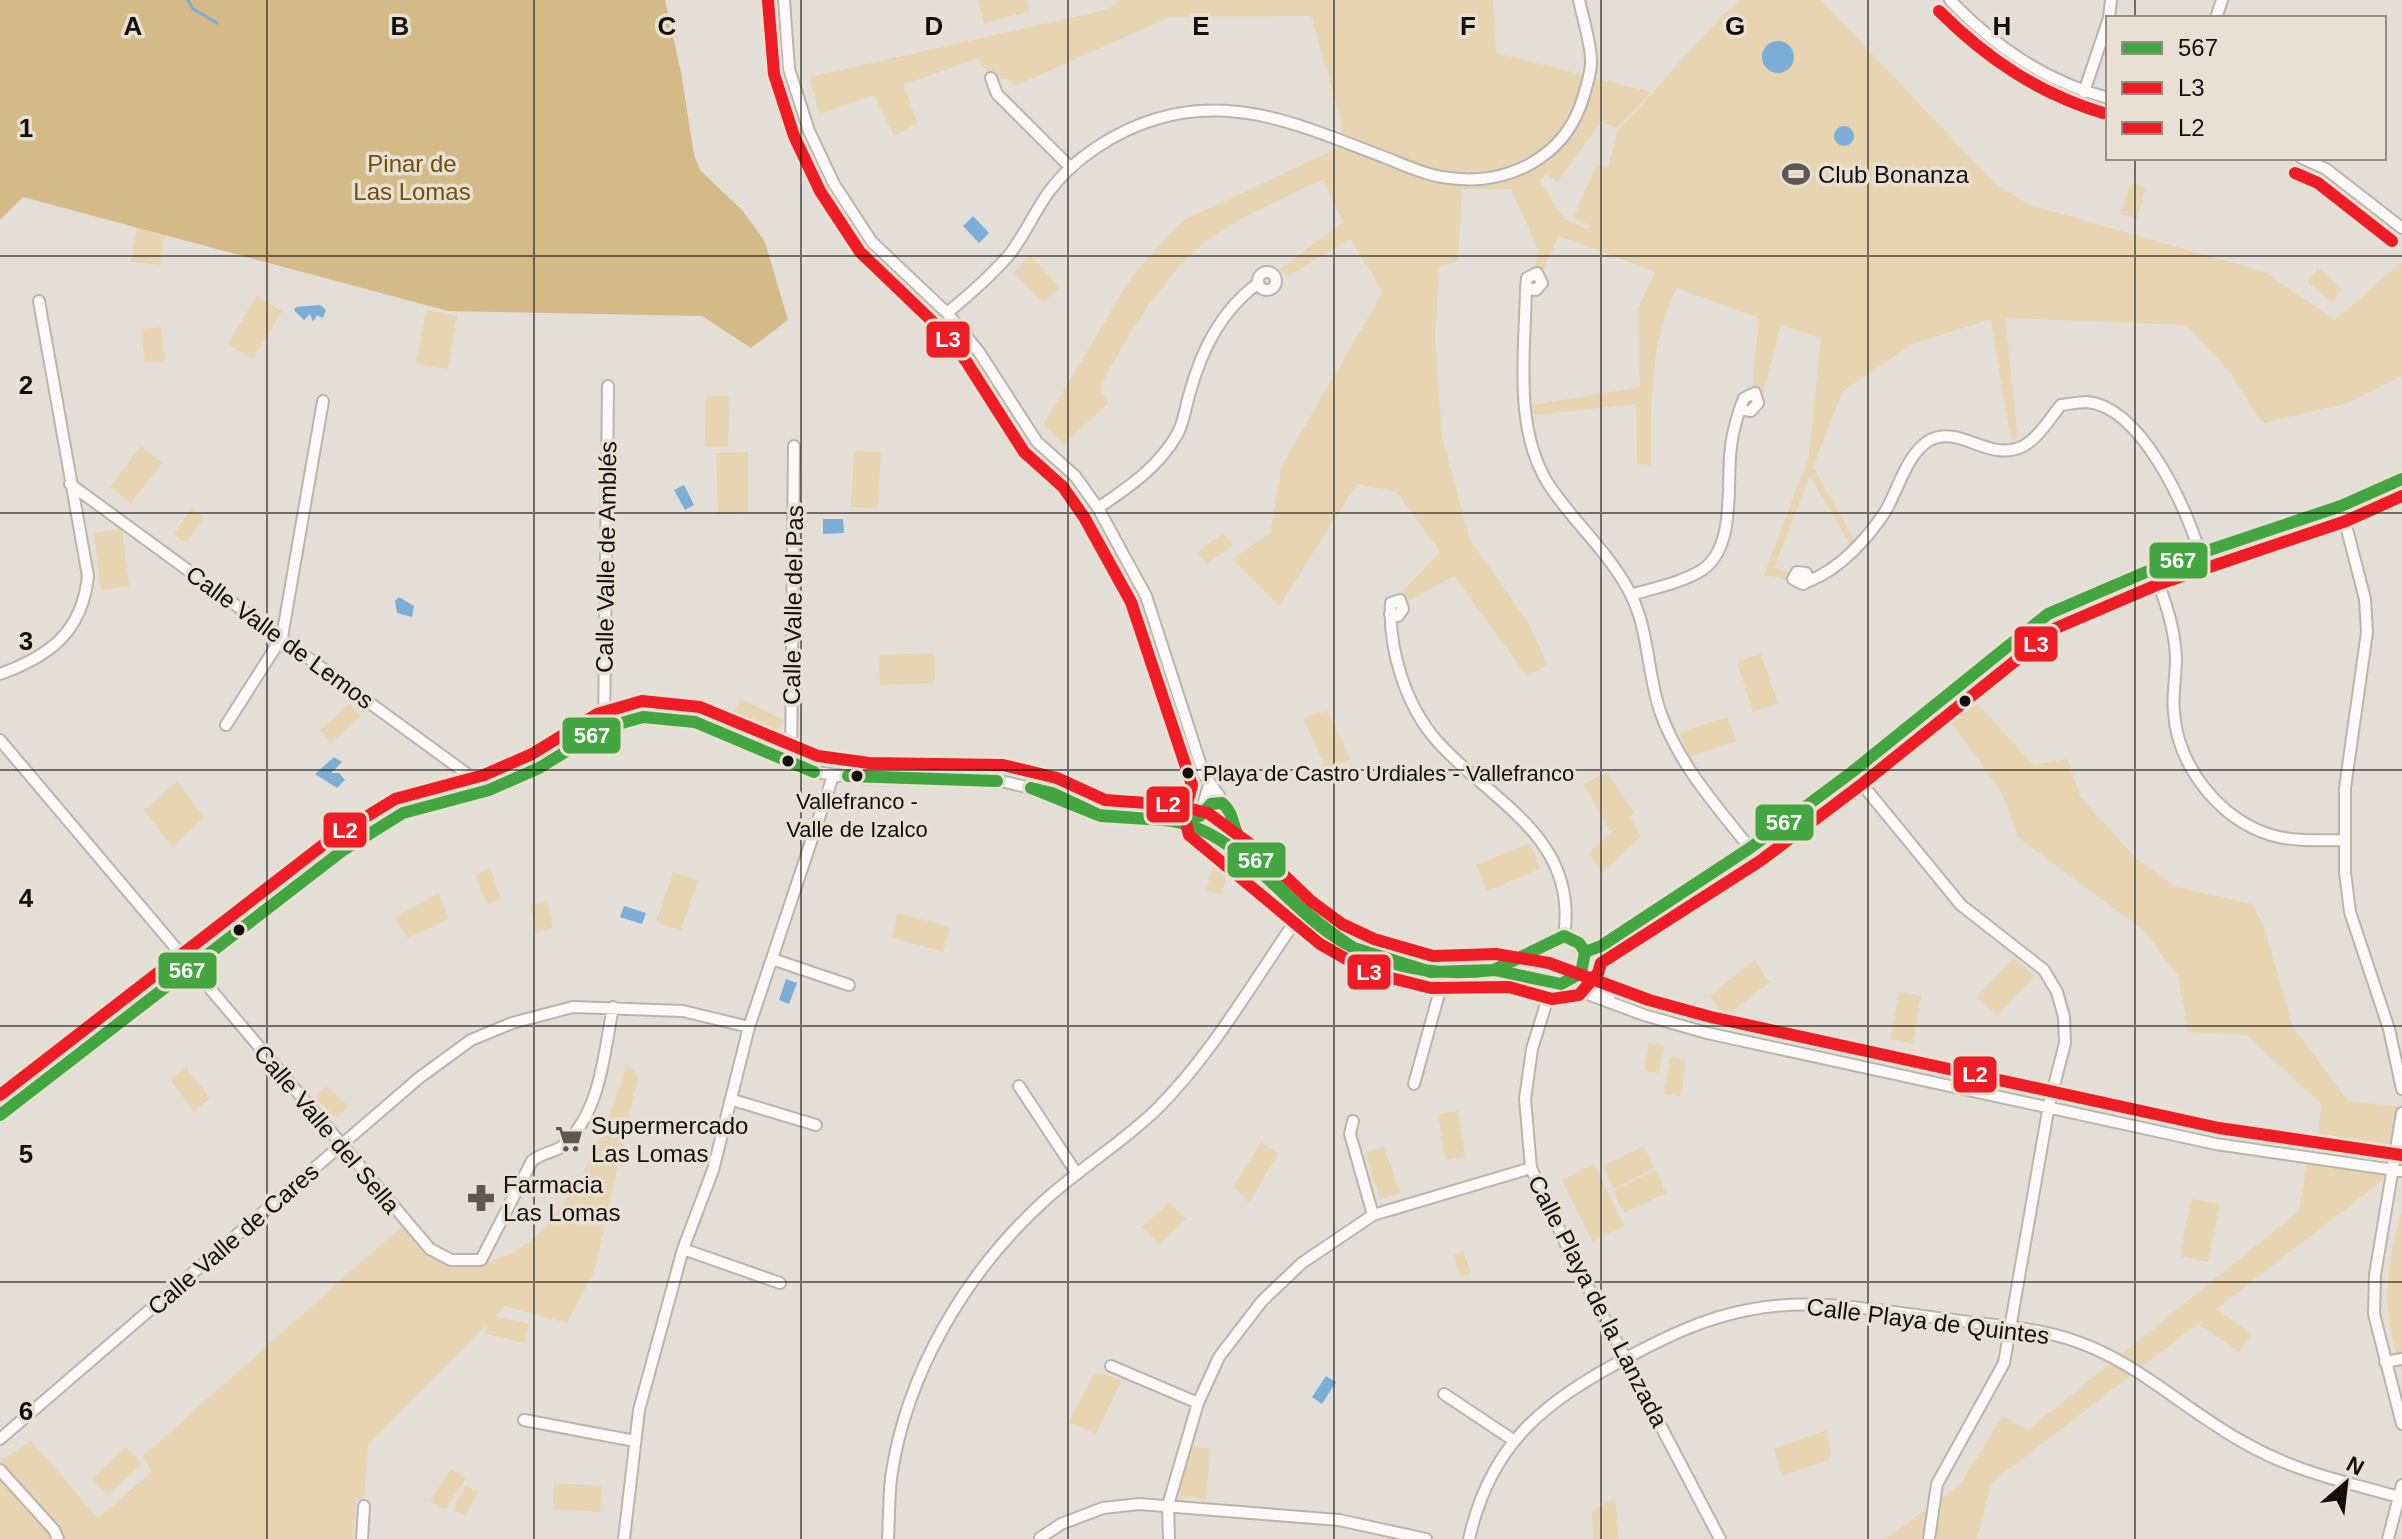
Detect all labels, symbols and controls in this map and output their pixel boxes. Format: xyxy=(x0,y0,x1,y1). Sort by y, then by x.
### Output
text: A xyxy=(124,11,143,41)
text: B xyxy=(391,11,409,41)
text: C xyxy=(658,11,677,41)
text: D xyxy=(925,11,943,41)
text: E xyxy=(1192,11,1210,41)
text: F xyxy=(1460,11,1476,41)
text: G xyxy=(1725,11,1745,41)
text: H xyxy=(1993,11,2011,41)
legend xyxy=(2106,16,2386,160)
text: 567 xyxy=(2178,34,2218,61)
text: L3 xyxy=(2178,74,2205,101)
text: 1 xyxy=(19,113,33,143)
text: L2 xyxy=(2178,114,2205,141)
park label: Pinar de Las Lomas xyxy=(353,150,471,205)
sports icon: Club Bonanza xyxy=(1781,159,1811,189)
place label: Club Bonanza xyxy=(1818,161,1969,188)
line badge: L3 xyxy=(925,320,971,359)
text: L3 xyxy=(935,327,961,352)
text: 2 xyxy=(19,370,33,400)
street label: Calle Valle de Amblés xyxy=(590,441,622,673)
street label: Calle Valle del Pas xyxy=(778,505,808,705)
line badge: 567 xyxy=(2148,541,2209,580)
text: 567 xyxy=(2160,548,2196,573)
street label: Calle Valle de Lemos xyxy=(181,560,379,714)
line badge: L3 xyxy=(2013,625,2059,663)
text: 3 xyxy=(19,626,33,656)
text: L3 xyxy=(2023,632,2049,657)
unlabelled marker xyxy=(1957,693,1973,709)
line badge: 567 xyxy=(561,716,622,755)
text: 567 xyxy=(574,723,610,748)
unlabelled marker xyxy=(780,753,796,769)
place label: Playa de Castro Urdiales - Vallefranco xyxy=(1203,761,1574,786)
marker: Playa de Castro Urdiales - Vallefranco xyxy=(1180,765,1196,781)
marker: Vallefranco - Valle de Izalco xyxy=(849,768,865,784)
line badge: L2 xyxy=(1145,785,1191,824)
place label: Vallefranco - Valle de Izalco xyxy=(786,789,928,842)
text: L2 xyxy=(1155,792,1181,817)
line badge: 567 xyxy=(1754,803,1815,842)
text: 567 xyxy=(1766,810,1802,835)
line badge: L2 xyxy=(322,811,368,849)
text: L2 xyxy=(332,818,358,843)
line badge: 567 xyxy=(1226,841,1287,879)
text: 567 xyxy=(1238,848,1274,873)
text: 4 xyxy=(19,883,34,913)
unlabelled marker xyxy=(231,922,247,938)
line badge: 567 xyxy=(157,951,218,990)
line badge: L3 xyxy=(1346,953,1392,991)
text: 567 xyxy=(169,958,205,983)
text: L3 xyxy=(1356,960,1382,985)
street label: Calle Valle del Sella xyxy=(249,1039,406,1219)
line badge: L2 xyxy=(1952,1055,1998,1094)
text: L2 xyxy=(1962,1062,1988,1087)
place label: Supermercado Las Lomas xyxy=(591,1112,748,1167)
supermarket icon: Supermercado Las Lomas xyxy=(554,1124,584,1154)
text: 5 xyxy=(19,1139,33,1169)
street label: Calle Valle de Cares xyxy=(142,1158,324,1320)
place label: Farmacia Las Lomas xyxy=(503,1171,620,1226)
street label: Calle Playa de la Lanzada xyxy=(1523,1171,1674,1432)
pharmacy icon: Farmacia Las Lomas xyxy=(466,1183,496,1213)
street label: Calle Playa de Quintes xyxy=(1805,1293,2051,1349)
text: 6 xyxy=(19,1396,33,1426)
north arrow xyxy=(2306,1443,2386,1523)
text: N xyxy=(2342,1451,2368,1481)

